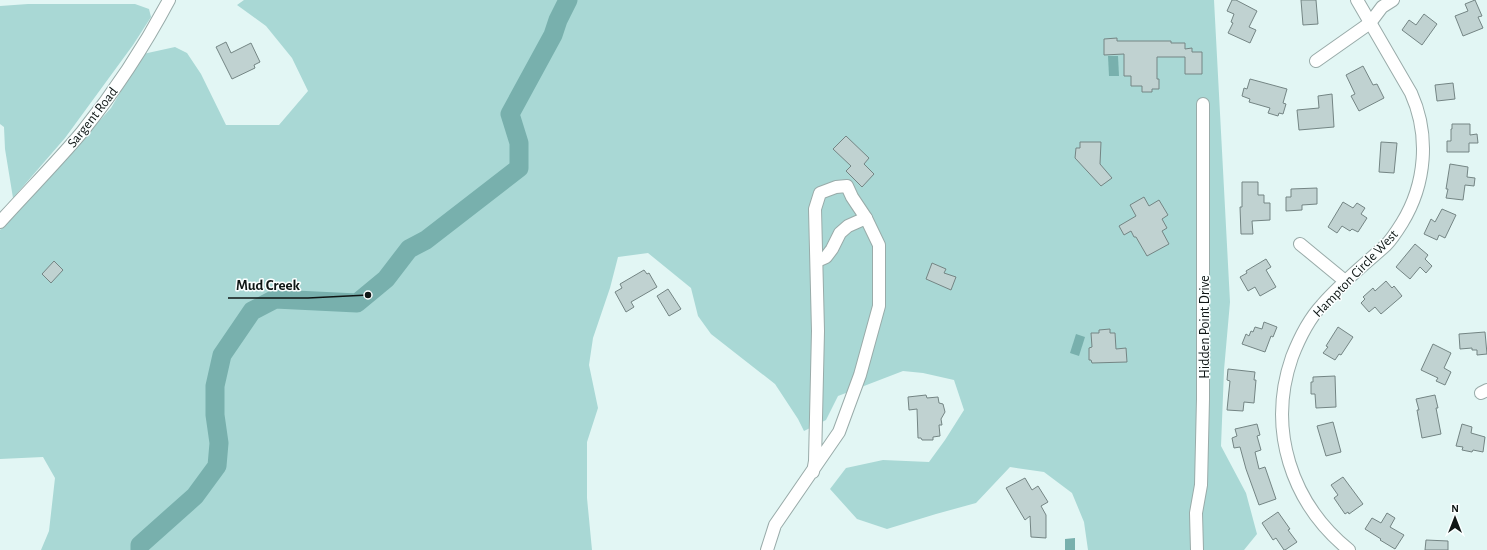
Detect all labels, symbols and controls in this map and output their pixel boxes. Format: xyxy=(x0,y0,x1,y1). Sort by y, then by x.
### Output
street label: Sargent Road xyxy=(65,85,121,150)
street label: Hampton Circle West xyxy=(1311,227,1401,320)
callout: Mud Creek xyxy=(228,271,308,298)
street label: Hidden Point Drive xyxy=(1198,275,1212,379)
text: Mud Creek xyxy=(236,278,301,293)
north arrow xyxy=(1435,498,1475,538)
text: N xyxy=(1451,503,1459,514)

